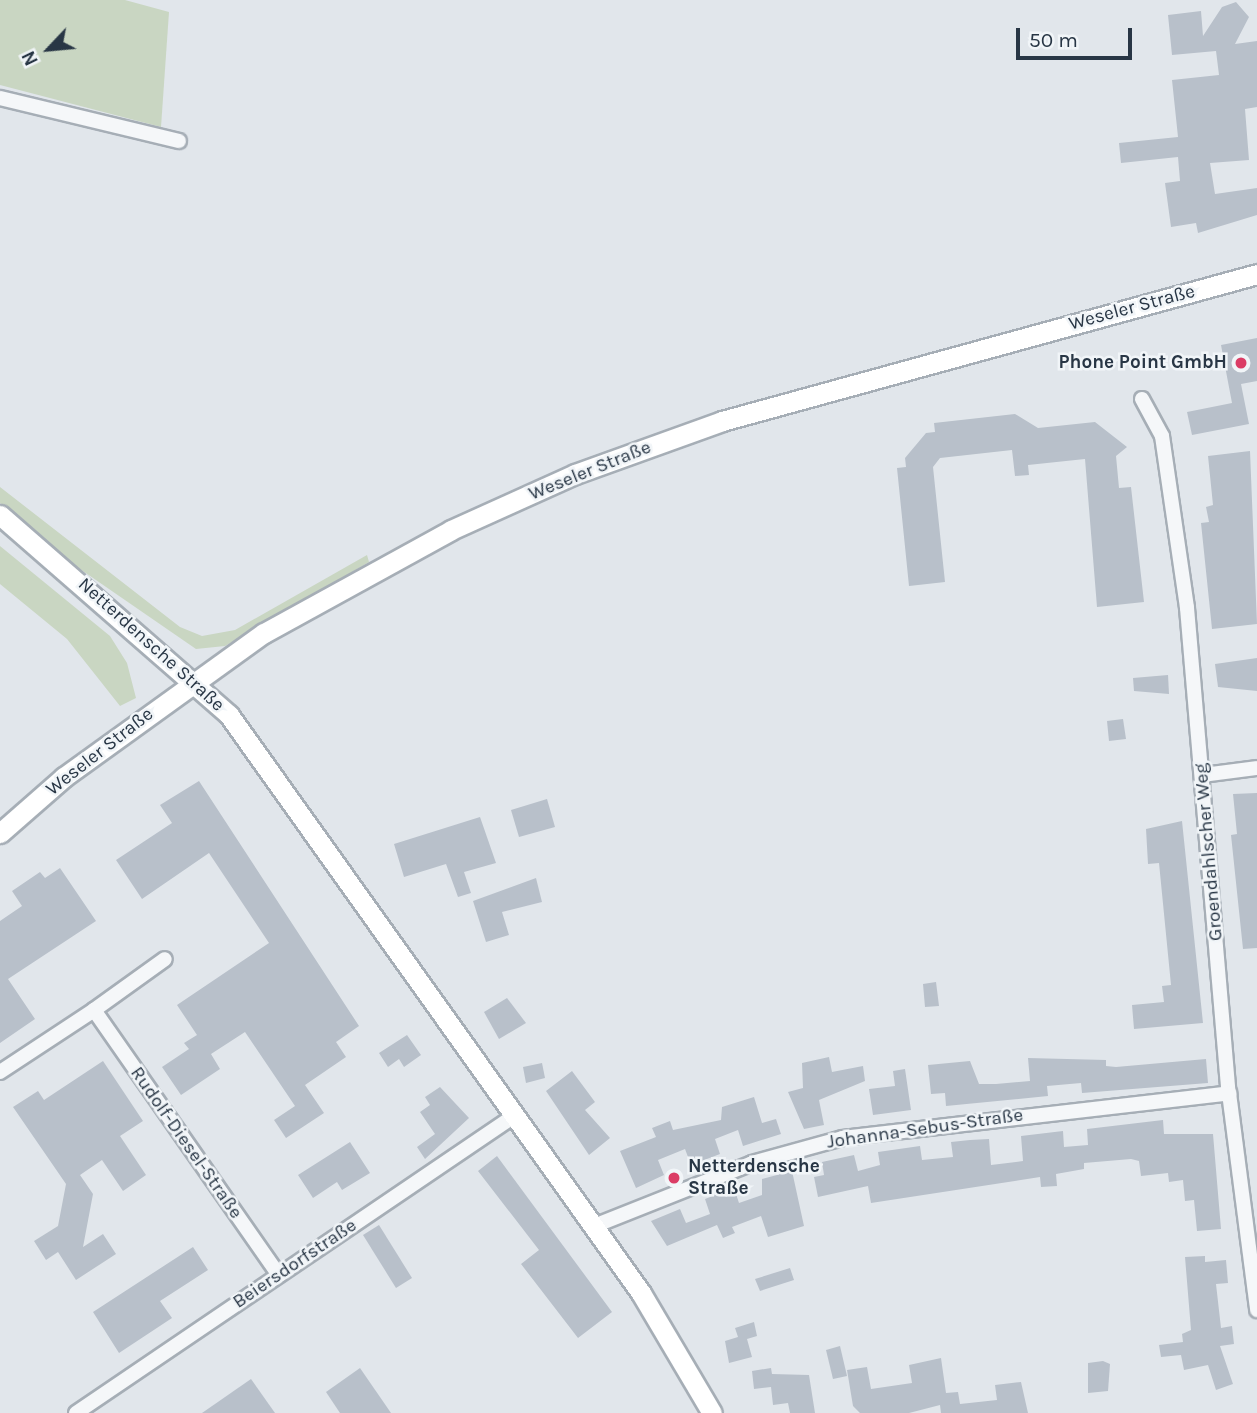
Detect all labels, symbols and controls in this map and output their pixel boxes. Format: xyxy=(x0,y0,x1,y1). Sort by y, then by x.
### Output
north arrow xyxy=(14,14,84,84)
scale bar xyxy=(1019,14,1134,58)
text: 50 m xyxy=(1029,28,1078,52)
text: N xyxy=(17,47,43,69)
street label: Weseler Straße xyxy=(1066,280,1198,336)
place label: Phone Point GmbH xyxy=(1059,352,1227,374)
marker: Phone Point GmbH xyxy=(1233,355,1249,371)
street label: Weseler Straße xyxy=(526,436,654,506)
street label: Netterdensche Straße xyxy=(73,573,229,717)
street label: Weseler Straße xyxy=(42,703,158,801)
street label: Groendahlscher Weg xyxy=(1190,762,1228,942)
street label: Rudolf-Diesel-Straße xyxy=(125,1063,247,1223)
street label: Johanna-Sebus-Straße xyxy=(825,1104,1025,1154)
place label: Netterdensche Straße xyxy=(688,1156,820,1200)
marker: Netterdensche Straße xyxy=(666,1170,682,1186)
street label: Beiersdorfstraße xyxy=(229,1214,361,1314)

